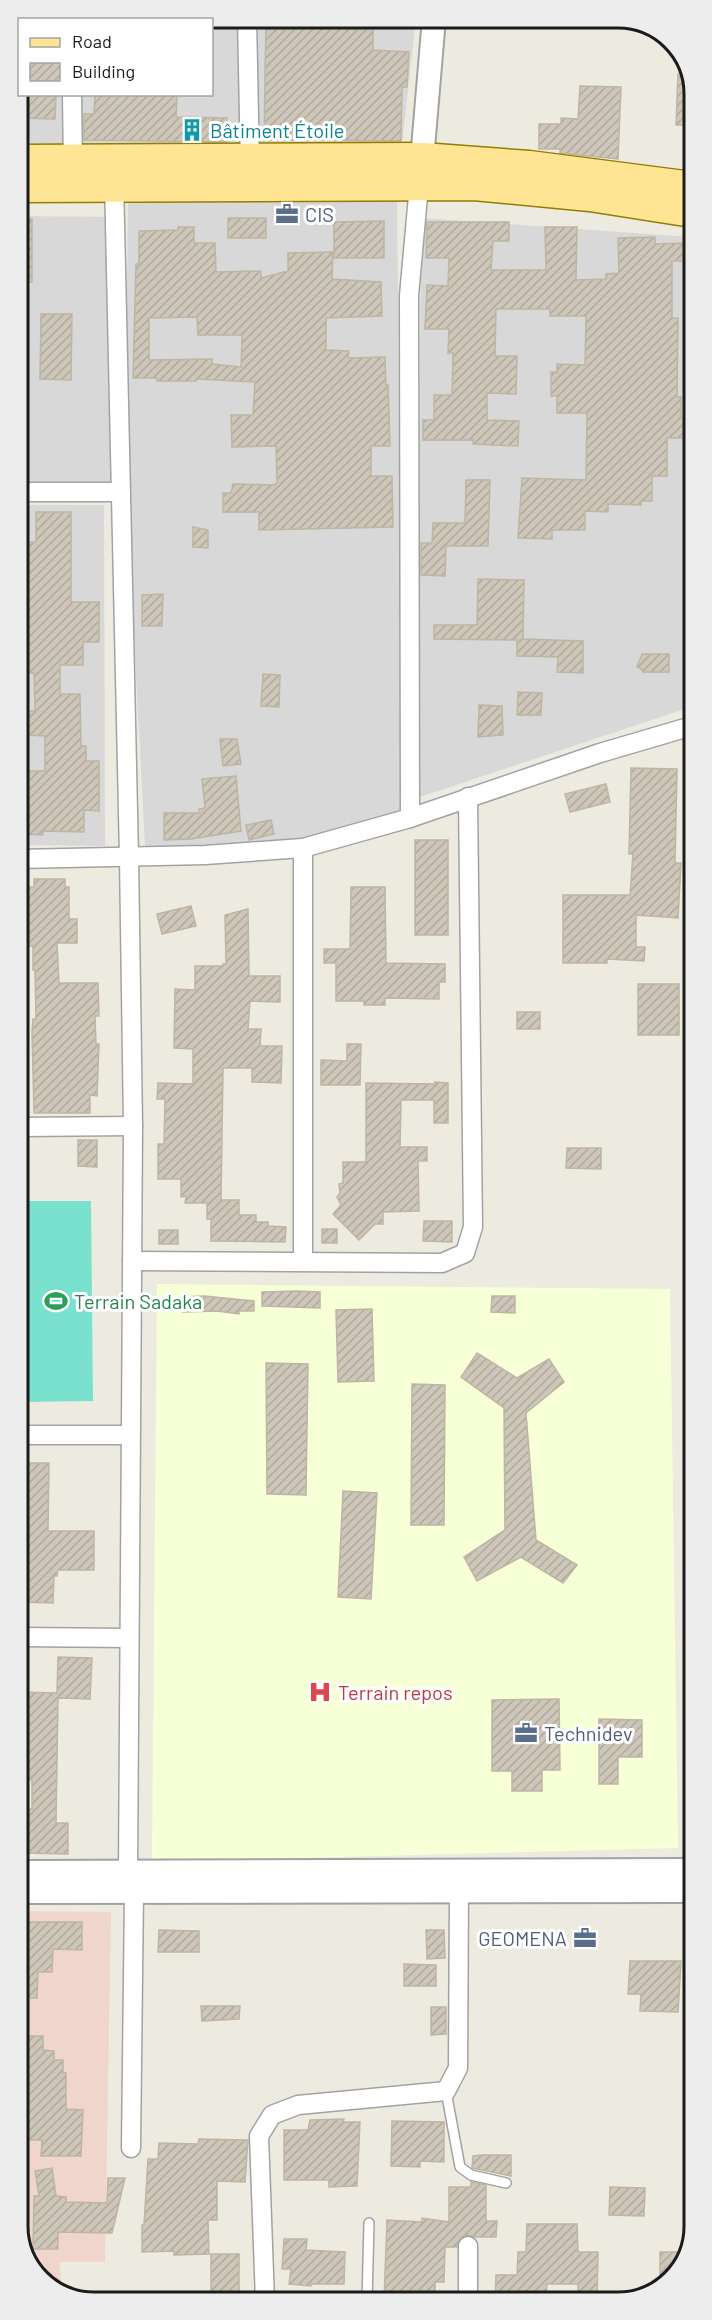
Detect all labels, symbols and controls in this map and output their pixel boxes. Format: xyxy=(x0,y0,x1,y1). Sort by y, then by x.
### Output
legend xyxy=(18,18,213,96)
text: Road xyxy=(72,30,112,52)
text: Building xyxy=(72,60,135,82)
building icon: Bâtiment Étoile xyxy=(179,117,205,143)
place label: Bâtiment Étoile xyxy=(210,118,344,142)
office icon: CIS xyxy=(274,201,300,227)
place label: CIS xyxy=(305,202,334,226)
sports icon: Terrain Sadaka xyxy=(43,1288,69,1314)
place label: Terrain Sadaka xyxy=(74,1289,202,1313)
hospital icon: Terrain repos xyxy=(307,1679,333,1705)
place label: Terrain repos xyxy=(338,1680,453,1704)
office icon: Technidev xyxy=(513,1720,539,1746)
place label: Technidev xyxy=(544,1721,633,1745)
office icon: GEOMENA xyxy=(572,1925,598,1951)
place label: GEOMENA xyxy=(478,1926,567,1950)

